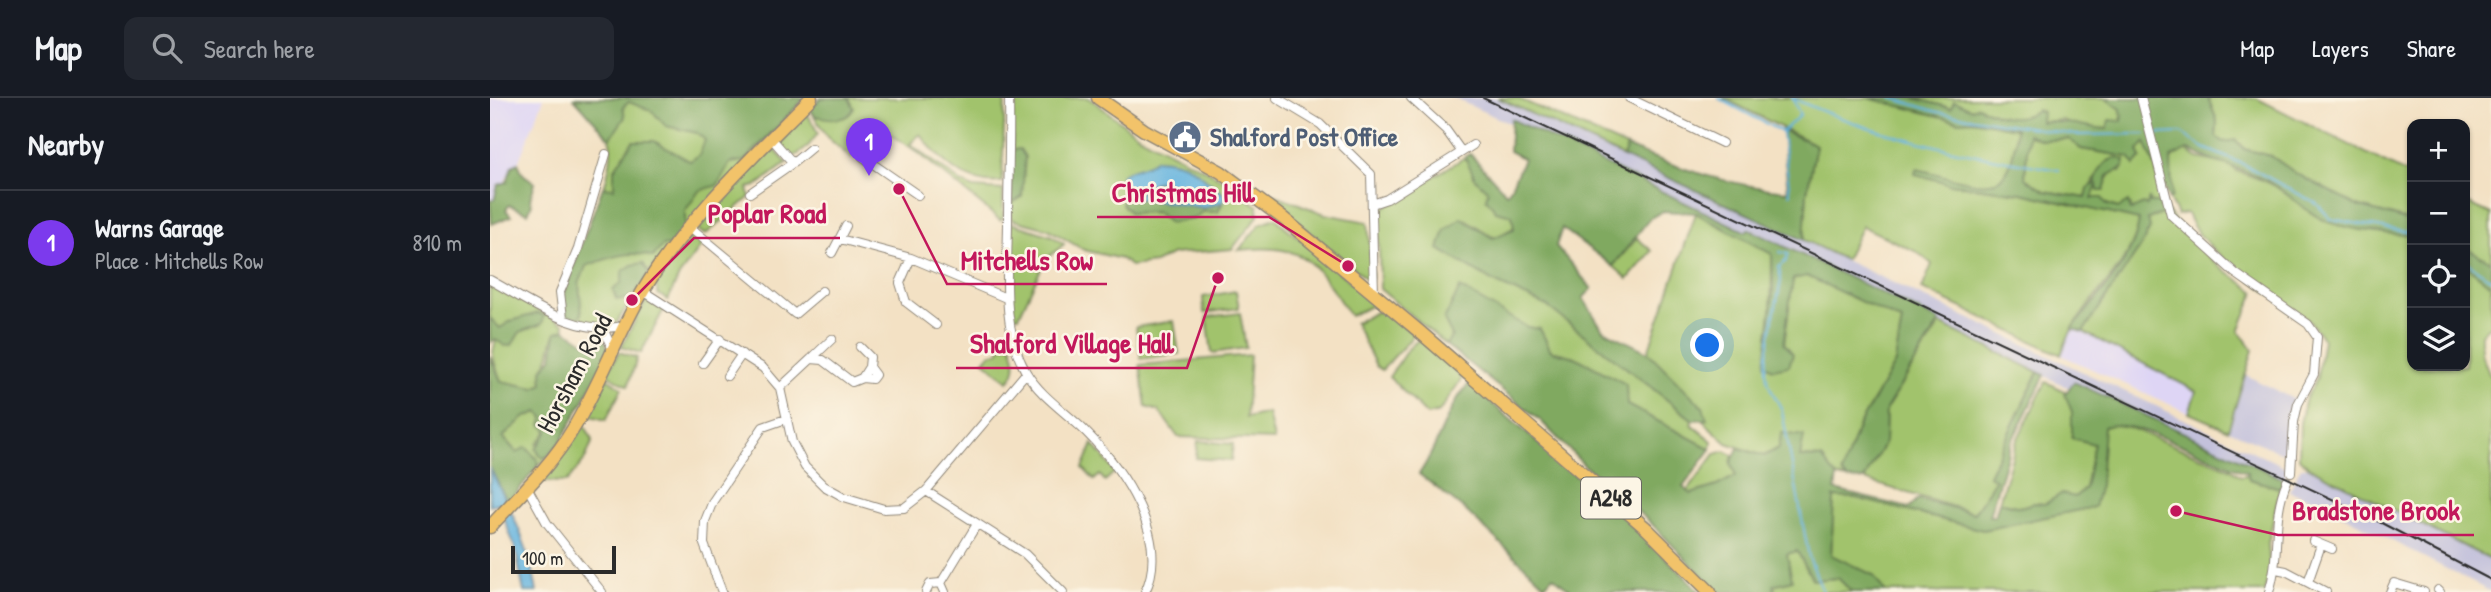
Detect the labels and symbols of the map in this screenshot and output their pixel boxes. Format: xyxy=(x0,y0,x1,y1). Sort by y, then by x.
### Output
pin: 1 xyxy=(846,118,892,176)
public building icon: Shalford Post Office xyxy=(1166,118,1204,156)
place label: Shalford Post Office xyxy=(1210,119,1399,154)
callout: Christmas Hill xyxy=(1097,168,1269,217)
text: Christmas Hill xyxy=(1111,173,1256,211)
callout: Poplar Road xyxy=(694,189,840,238)
text: Poplar Road xyxy=(708,194,826,233)
callout: Mitchells Row xyxy=(947,235,1107,284)
text: Mitchells Row xyxy=(961,241,1093,279)
street label: Horsham Road xyxy=(528,307,620,438)
callout: Shalford Village Hall xyxy=(956,319,1187,368)
text: Shalford Village Hall xyxy=(970,324,1175,363)
your location xyxy=(1690,328,1724,362)
road number: A248 xyxy=(1581,478,1641,519)
callout: Bradstone Brook xyxy=(2278,486,2474,535)
text: Bradstone Brook xyxy=(2292,491,2460,529)
scale bar xyxy=(511,543,616,575)

